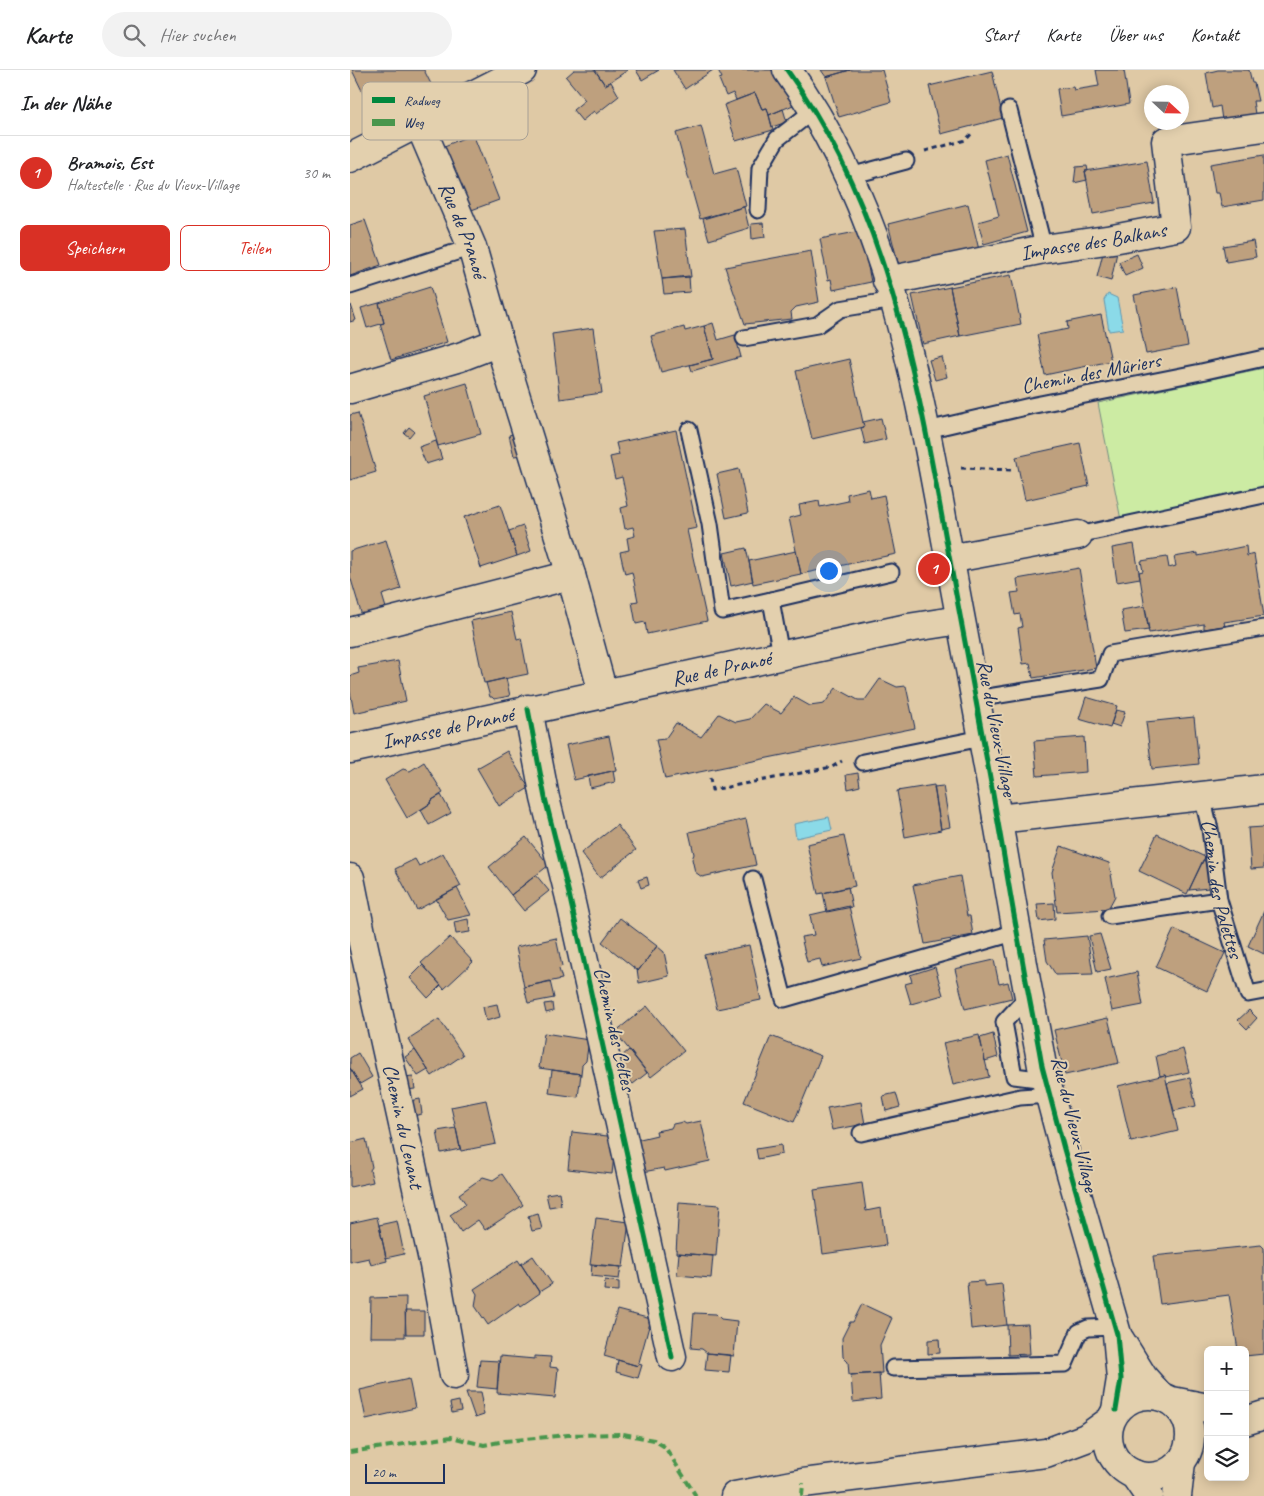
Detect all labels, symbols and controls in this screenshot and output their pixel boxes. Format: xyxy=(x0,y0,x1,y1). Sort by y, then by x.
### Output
search box xyxy=(102,12,452,57)
text: Karte xyxy=(25,20,72,50)
icon: search xyxy=(120,21,148,49)
text: Hier suchen xyxy=(160,23,236,47)
text: Start xyxy=(983,24,1018,46)
text: Karte xyxy=(1046,24,1081,46)
text: Über uns xyxy=(1109,24,1163,46)
text: Kontakt xyxy=(1191,24,1239,46)
legend xyxy=(362,82,528,140)
north arrow xyxy=(1144,85,1189,130)
text: In der Nähe xyxy=(20,90,110,116)
text: Radweg xyxy=(404,92,441,109)
text: Weg xyxy=(404,114,425,131)
text: Bramois, Est xyxy=(67,151,152,175)
text: 1 xyxy=(32,163,40,183)
text: 30 m xyxy=(303,163,330,183)
text: Haltestelle · Rue du Vieux-Village xyxy=(67,175,239,195)
street label: Rue de Pranoé xyxy=(433,178,494,284)
street label: Impasse des Balkans xyxy=(1018,216,1170,267)
button: Speichern xyxy=(20,225,170,271)
button: Teilen xyxy=(180,225,330,271)
street label: Chemin des Mûriers xyxy=(1019,346,1165,399)
pin: 1 xyxy=(918,550,950,588)
your location xyxy=(816,558,842,584)
street label: Rue de Pranoé xyxy=(669,644,776,692)
street label: Rue du Vieux-Village xyxy=(971,658,1023,800)
street label: Impasse de Pranoé xyxy=(380,700,519,755)
street label: Chemin des Palettes xyxy=(1195,816,1250,963)
street label: Chemin des Celtes xyxy=(588,965,642,1095)
street label: Rue du Vieux-Village xyxy=(1046,1054,1105,1195)
street label: Chemin du Levant xyxy=(377,1062,430,1193)
map controls xyxy=(1204,1346,1249,1481)
button: + xyxy=(1204,1346,1249,1391)
button: − xyxy=(1204,1391,1249,1436)
button: layers xyxy=(1204,1436,1249,1481)
scale bar xyxy=(365,1461,445,1484)
text: 20 m xyxy=(372,1464,396,1481)

